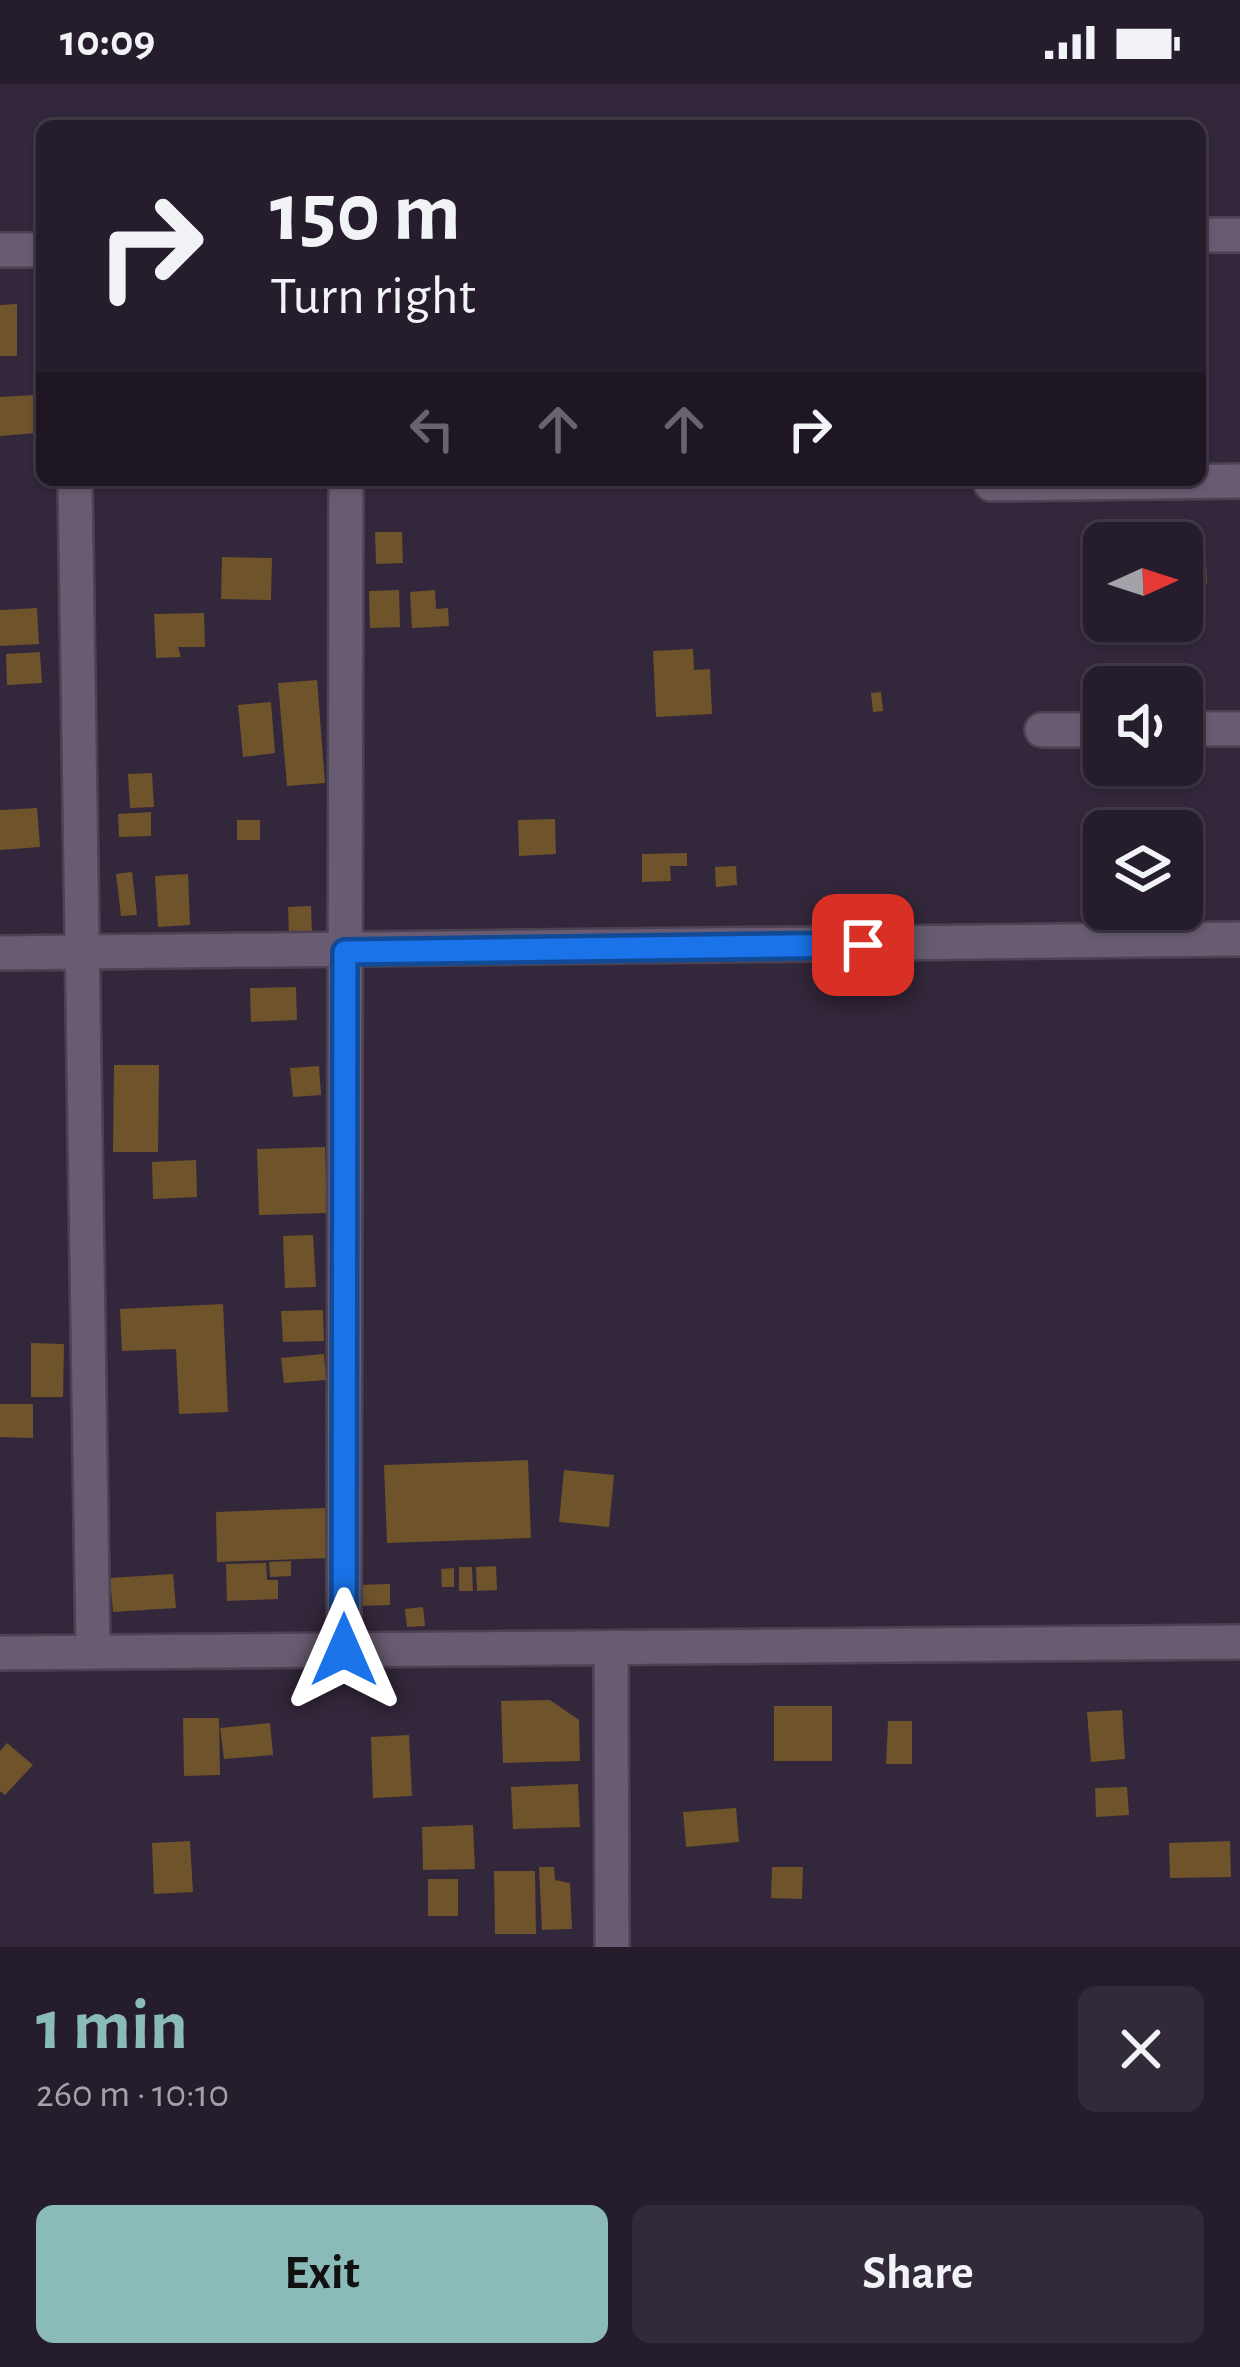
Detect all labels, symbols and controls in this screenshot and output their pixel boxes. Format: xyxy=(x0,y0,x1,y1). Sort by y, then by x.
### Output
text: 10:09 xyxy=(60,19,155,64)
icon: right xyxy=(72,168,228,324)
text: 150 m xyxy=(270,172,461,256)
text: Turn right xyxy=(270,270,476,324)
icon: left xyxy=(399,396,465,462)
icon: ahead xyxy=(525,396,591,462)
icon: ahead xyxy=(651,396,717,462)
icon: right xyxy=(777,396,843,462)
north arrow xyxy=(1083,522,1203,642)
map controls xyxy=(1083,522,1203,930)
button: sound xyxy=(1083,666,1203,786)
button: layers xyxy=(1083,810,1203,930)
pin xyxy=(812,894,914,996)
icon: arrive xyxy=(830,912,896,978)
position arrow xyxy=(281,1587,407,1713)
button: close xyxy=(1078,1986,1204,2112)
text: 1 min xyxy=(36,1990,188,2062)
text: 260 m · 10:10 xyxy=(36,2075,229,2114)
button: Exit xyxy=(36,2205,608,2343)
button: Share xyxy=(632,2205,1204,2343)

